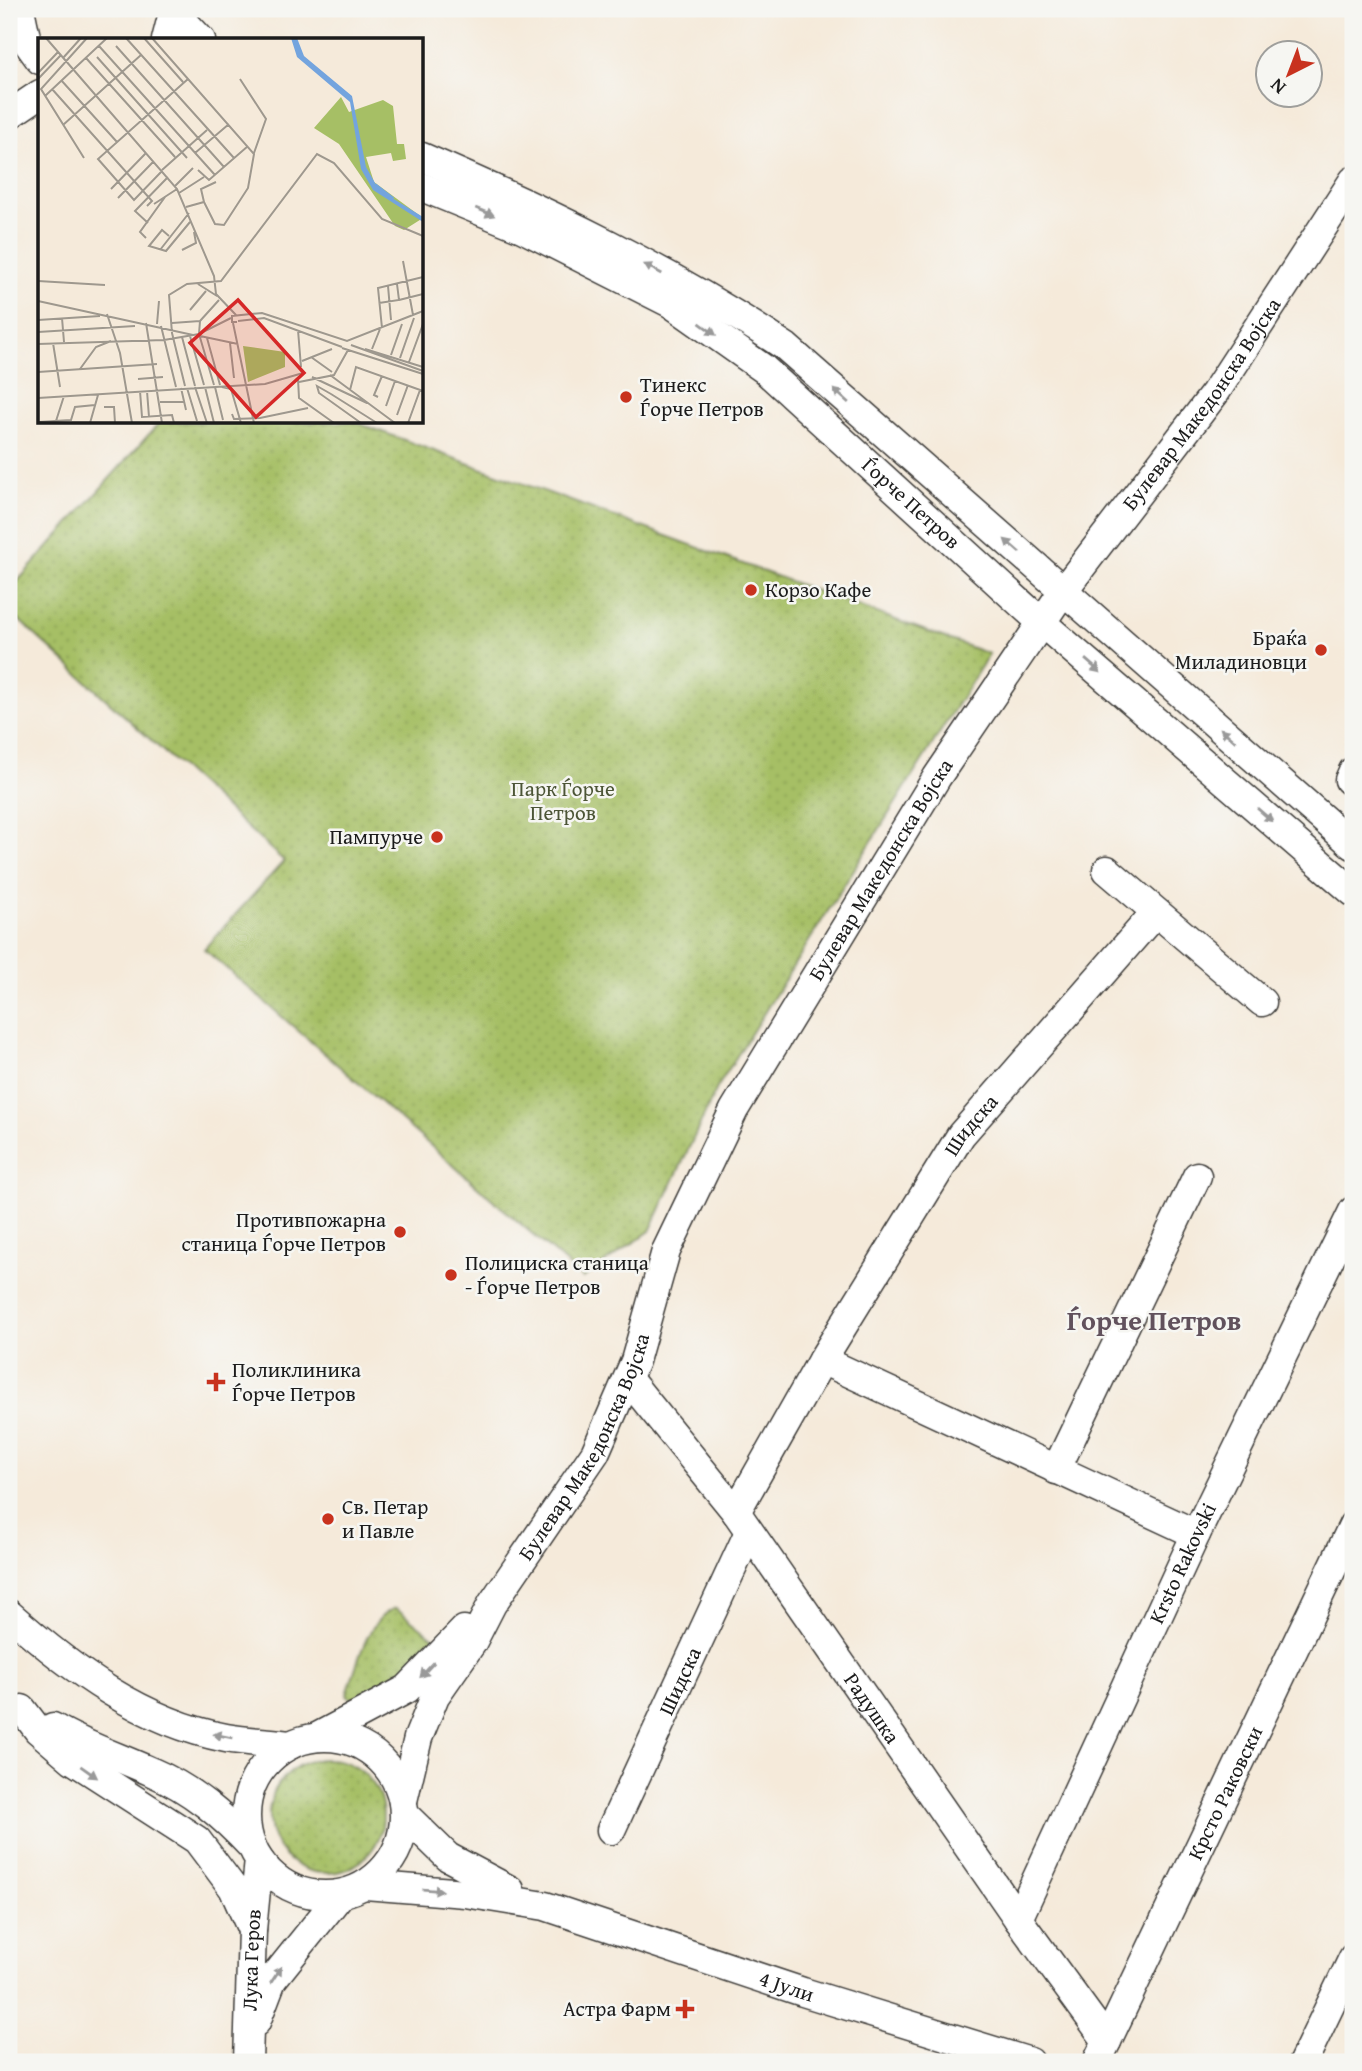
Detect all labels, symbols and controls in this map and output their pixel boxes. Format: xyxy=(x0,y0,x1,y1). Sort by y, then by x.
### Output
inset map xyxy=(38,38,424,424)
north arrow xyxy=(1254,38,1324,108)
text: N xyxy=(1263,72,1292,101)
one-way arrow xyxy=(475,207,496,218)
one-way arrow xyxy=(643,263,663,275)
street label: Булевар Македонска Војска xyxy=(1114,291,1288,517)
one-way arrow xyxy=(699,322,717,336)
place label: Тинекс Ѓорче Петров xyxy=(640,369,764,424)
one-way arrow xyxy=(832,388,850,404)
marker: Тинекс Ѓорче Петров xyxy=(618,389,634,405)
street label: Ѓорче Петров xyxy=(855,450,968,556)
one-way arrow xyxy=(1003,538,1021,554)
place label: Корзо Кафе xyxy=(765,574,871,605)
marker: Корзо Кафе xyxy=(743,582,759,598)
place label: Браќа Миладиновци xyxy=(1175,622,1307,677)
marker: Браќа Миладиновци xyxy=(1313,642,1329,658)
one-way arrow xyxy=(1084,658,1102,674)
one-way arrow xyxy=(1219,727,1237,743)
street label: Булевар Македонска Војска xyxy=(800,752,960,986)
park label: Парк Ѓорче Петров xyxy=(511,773,615,828)
one-way arrow xyxy=(1256,807,1273,822)
place label: Пампурче xyxy=(330,821,423,852)
marker: Пампурче xyxy=(429,829,445,845)
street label: Шидска xyxy=(936,1087,1005,1162)
place label: Противпожарна станица Ѓорче Петров xyxy=(182,1204,386,1259)
marker: Противпожарна станица Ѓорче Петров xyxy=(392,1224,408,1240)
place label: Полициска станица - Ѓорче Петров xyxy=(465,1247,649,1302)
marker: Полициска станица - Ѓорче Петров xyxy=(443,1267,459,1283)
district label: Ѓорче Петров xyxy=(1067,1299,1241,1340)
street label: Булевар Македонска Војска xyxy=(510,1330,657,1566)
place label: Поликлиника Ѓорче Петров xyxy=(232,1354,361,1409)
marker: Поликлиника Ѓорче Петров xyxy=(206,1372,226,1392)
place label: Св. Петар и Павле xyxy=(342,1491,428,1546)
street label: Krsto Rakovski xyxy=(1141,1497,1224,1629)
marker: Св. Петар и Павле xyxy=(320,1511,336,1527)
street label: Шидска xyxy=(650,1642,709,1720)
one-way arrow xyxy=(419,1661,435,1678)
street label: Радушка xyxy=(837,1666,908,1750)
street label: Крсто Раковски xyxy=(1180,1721,1270,1865)
one-way arrow xyxy=(212,1731,234,1742)
one-way arrow xyxy=(80,1765,98,1779)
one-way arrow xyxy=(423,1885,445,1896)
street label: Лука Геров xyxy=(234,1908,269,2011)
street label: 4 Јули xyxy=(755,1962,818,2010)
one-way arrow xyxy=(270,1965,283,1984)
place label: Астра Фарм xyxy=(563,1993,671,2024)
marker: Астра Фарм xyxy=(677,2001,693,2017)

